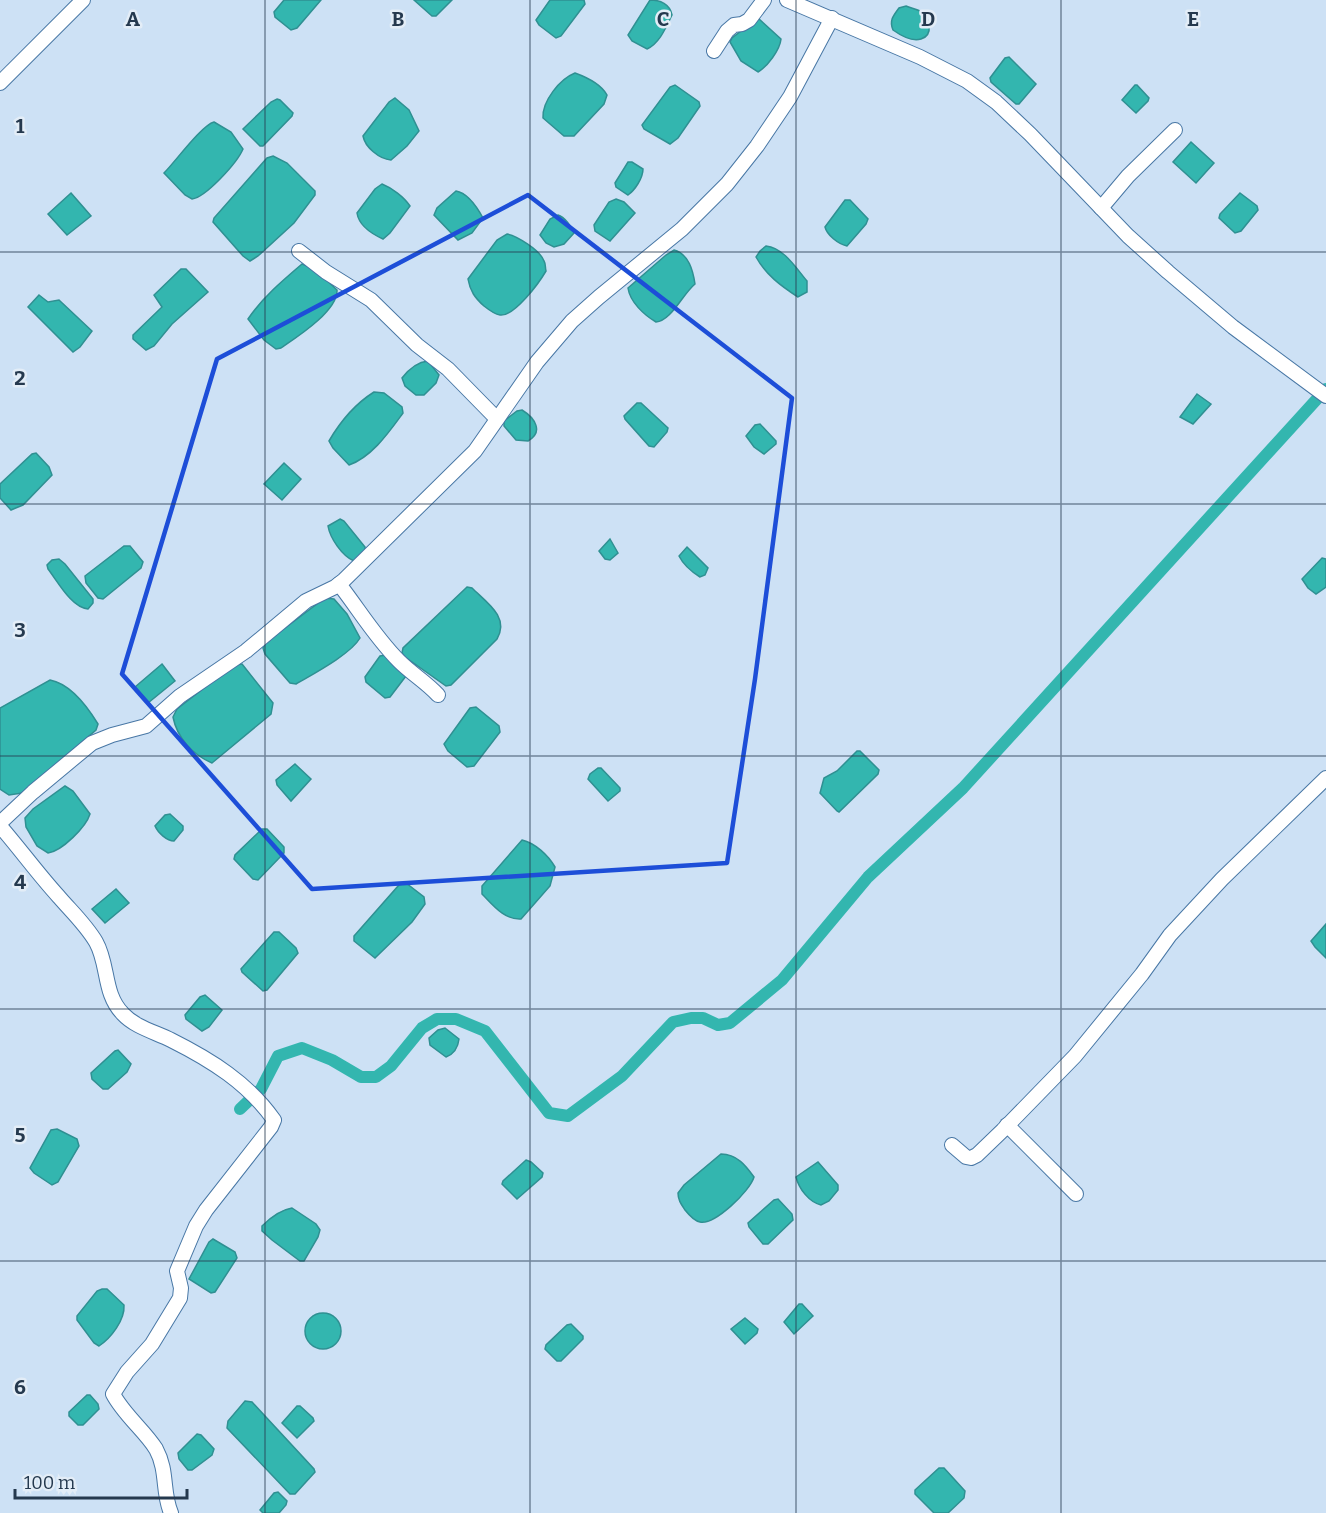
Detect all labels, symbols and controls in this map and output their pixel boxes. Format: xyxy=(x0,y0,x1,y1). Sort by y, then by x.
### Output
text: A xyxy=(126,7,141,31)
text: B xyxy=(392,7,405,31)
text: C xyxy=(657,7,669,31)
text: D xyxy=(921,7,935,31)
text: E xyxy=(1187,7,1199,31)
text: 1 xyxy=(16,114,25,138)
text: 2 xyxy=(14,366,26,390)
text: 3 xyxy=(14,618,26,642)
text: 4 xyxy=(14,870,26,894)
text: 5 xyxy=(15,1123,26,1147)
text: 6 xyxy=(14,1375,26,1399)
scale bar xyxy=(15,1462,188,1500)
text: 100 m xyxy=(24,1472,75,1494)

